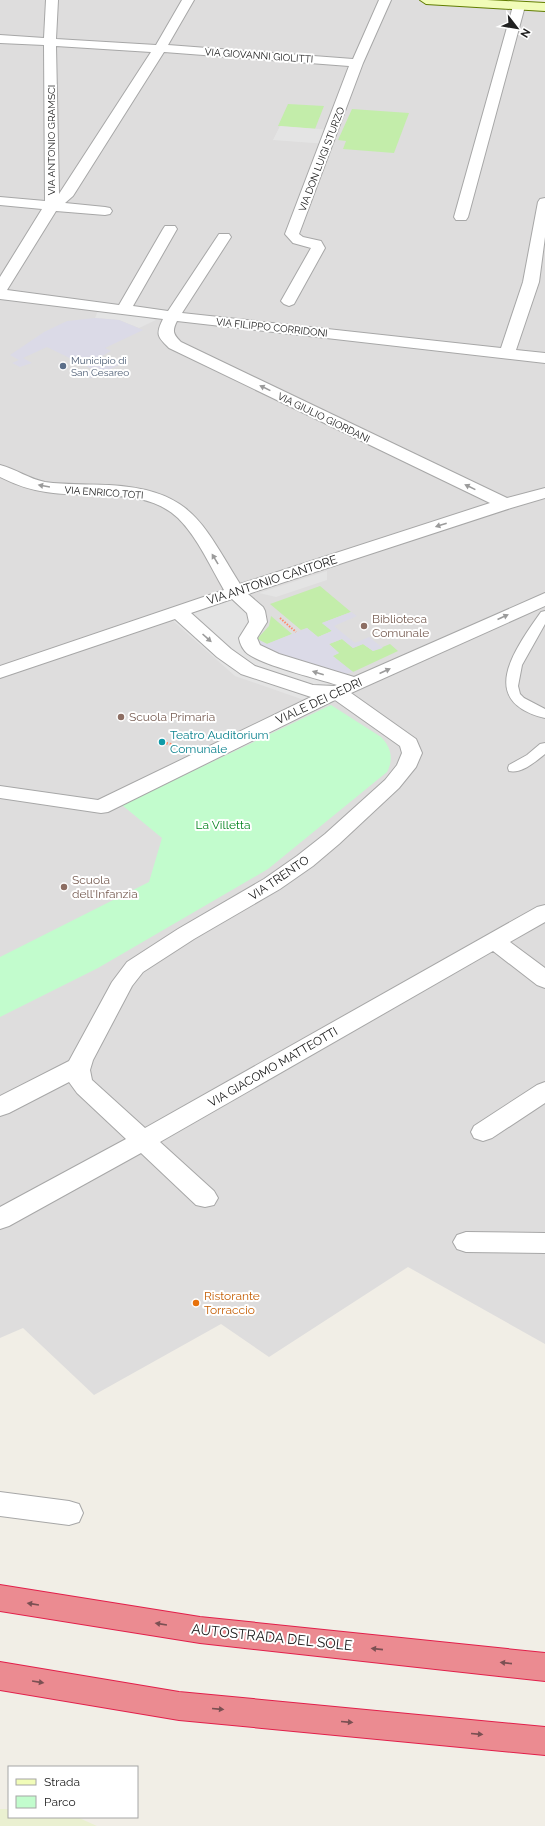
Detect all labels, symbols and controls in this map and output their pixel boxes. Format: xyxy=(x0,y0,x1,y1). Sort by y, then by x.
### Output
north arrow xyxy=(497,8,537,48)
text: N xyxy=(517,26,533,40)
street label: VIA GIOVANNI GIOLITTI xyxy=(204,46,314,65)
street label: VIA ANTONIO GRAMSCI xyxy=(46,85,57,195)
street label: VIA DON LUIGI STURZO xyxy=(296,105,347,213)
street label: VIA FILIPPO CORRIDONI xyxy=(216,316,328,339)
place label: Municipio di San Cesareo xyxy=(71,355,129,378)
marker: Municipio di San Cesareo xyxy=(58,361,68,371)
one-way arrow xyxy=(259,385,270,391)
street label: VIA GIULIO GIORDANI xyxy=(276,390,372,445)
one-way arrow xyxy=(38,483,50,489)
street label: VIA ENRICO TOTI xyxy=(64,484,144,501)
one-way arrow xyxy=(464,484,476,490)
one-way arrow xyxy=(435,522,447,528)
street label: VIA ANTONIO CANTORE xyxy=(205,552,339,608)
one-way arrow xyxy=(211,554,219,564)
place label: Biblioteca Comunale xyxy=(372,612,429,640)
one-way arrow xyxy=(498,614,510,620)
marker: Biblioteca Comunale xyxy=(359,621,369,631)
one-way arrow xyxy=(202,633,212,643)
one-way arrow xyxy=(379,668,390,674)
one-way arrow xyxy=(311,669,323,675)
street label: VIALE DEI CEDRI xyxy=(274,675,364,727)
place label: Scuola Primaria xyxy=(129,710,215,724)
marker: Scuola Primaria xyxy=(116,712,126,722)
place label: Teatro Auditorium Comunale xyxy=(170,728,269,756)
marker: Teatro Auditorium Comunale xyxy=(157,737,167,747)
park label: La Villetta xyxy=(195,818,251,832)
street label: VIA TRENTO xyxy=(246,853,312,903)
place label: Scuola dell'Infanzia xyxy=(72,873,138,901)
marker: Scuola dell'Infanzia xyxy=(59,882,69,892)
street label: VIA GIACOMO MATTEOTTI xyxy=(206,1024,340,1110)
place label: Ristorante Torraccio xyxy=(204,1289,260,1317)
marker: Ristorante Torraccio xyxy=(191,1298,201,1308)
one-way arrow xyxy=(27,1600,39,1606)
one-way arrow xyxy=(155,1621,167,1627)
street label: AUTOSTRADA DEL SOLE xyxy=(191,1621,353,1653)
one-way arrow xyxy=(371,1646,383,1652)
one-way arrow xyxy=(500,1659,512,1666)
one-way arrow xyxy=(32,1679,45,1685)
one-way arrow xyxy=(212,1706,224,1713)
one-way arrow xyxy=(341,1718,353,1725)
one-way arrow xyxy=(471,1731,483,1737)
legend xyxy=(8,1766,138,1818)
text: Strada xyxy=(44,1775,80,1789)
text: Parco xyxy=(44,1795,76,1809)

